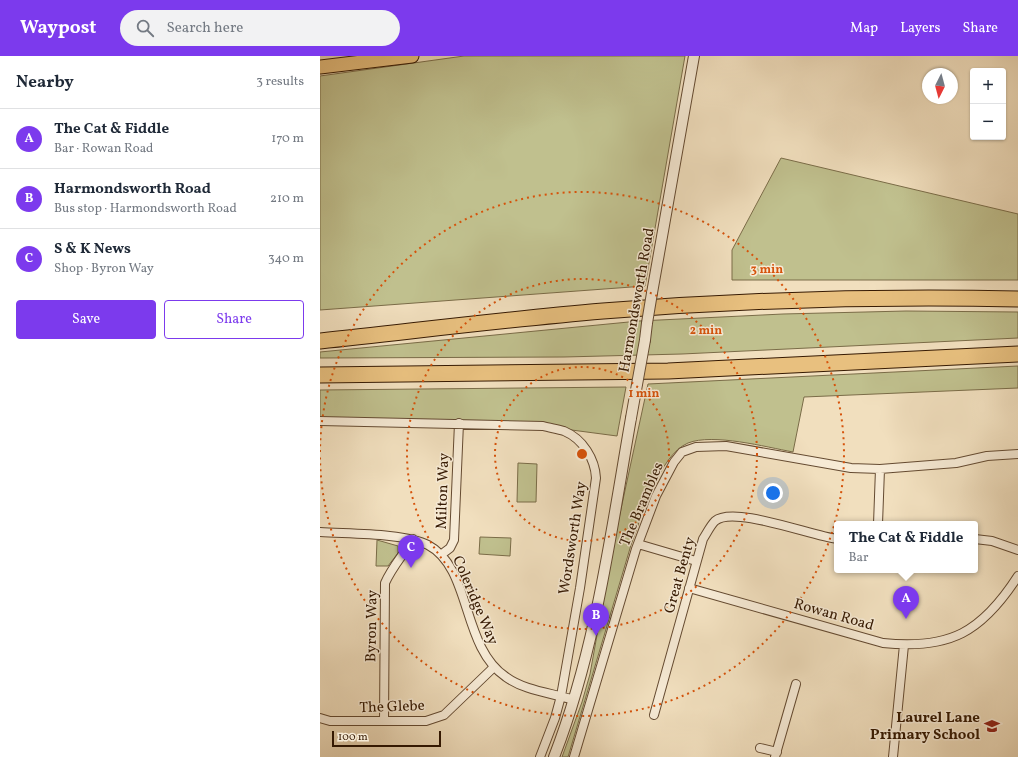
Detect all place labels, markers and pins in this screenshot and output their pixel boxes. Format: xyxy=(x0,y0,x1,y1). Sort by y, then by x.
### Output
centre of rings xyxy=(575,447,589,461)
pin: C xyxy=(398,535,424,568)
pin: A xyxy=(893,586,919,619)
pin: B xyxy=(583,603,609,636)
place label: Laurel Lane Primary School xyxy=(870,708,980,746)
school or university icon: Laurel Lane Primary School xyxy=(983,717,1001,735)

